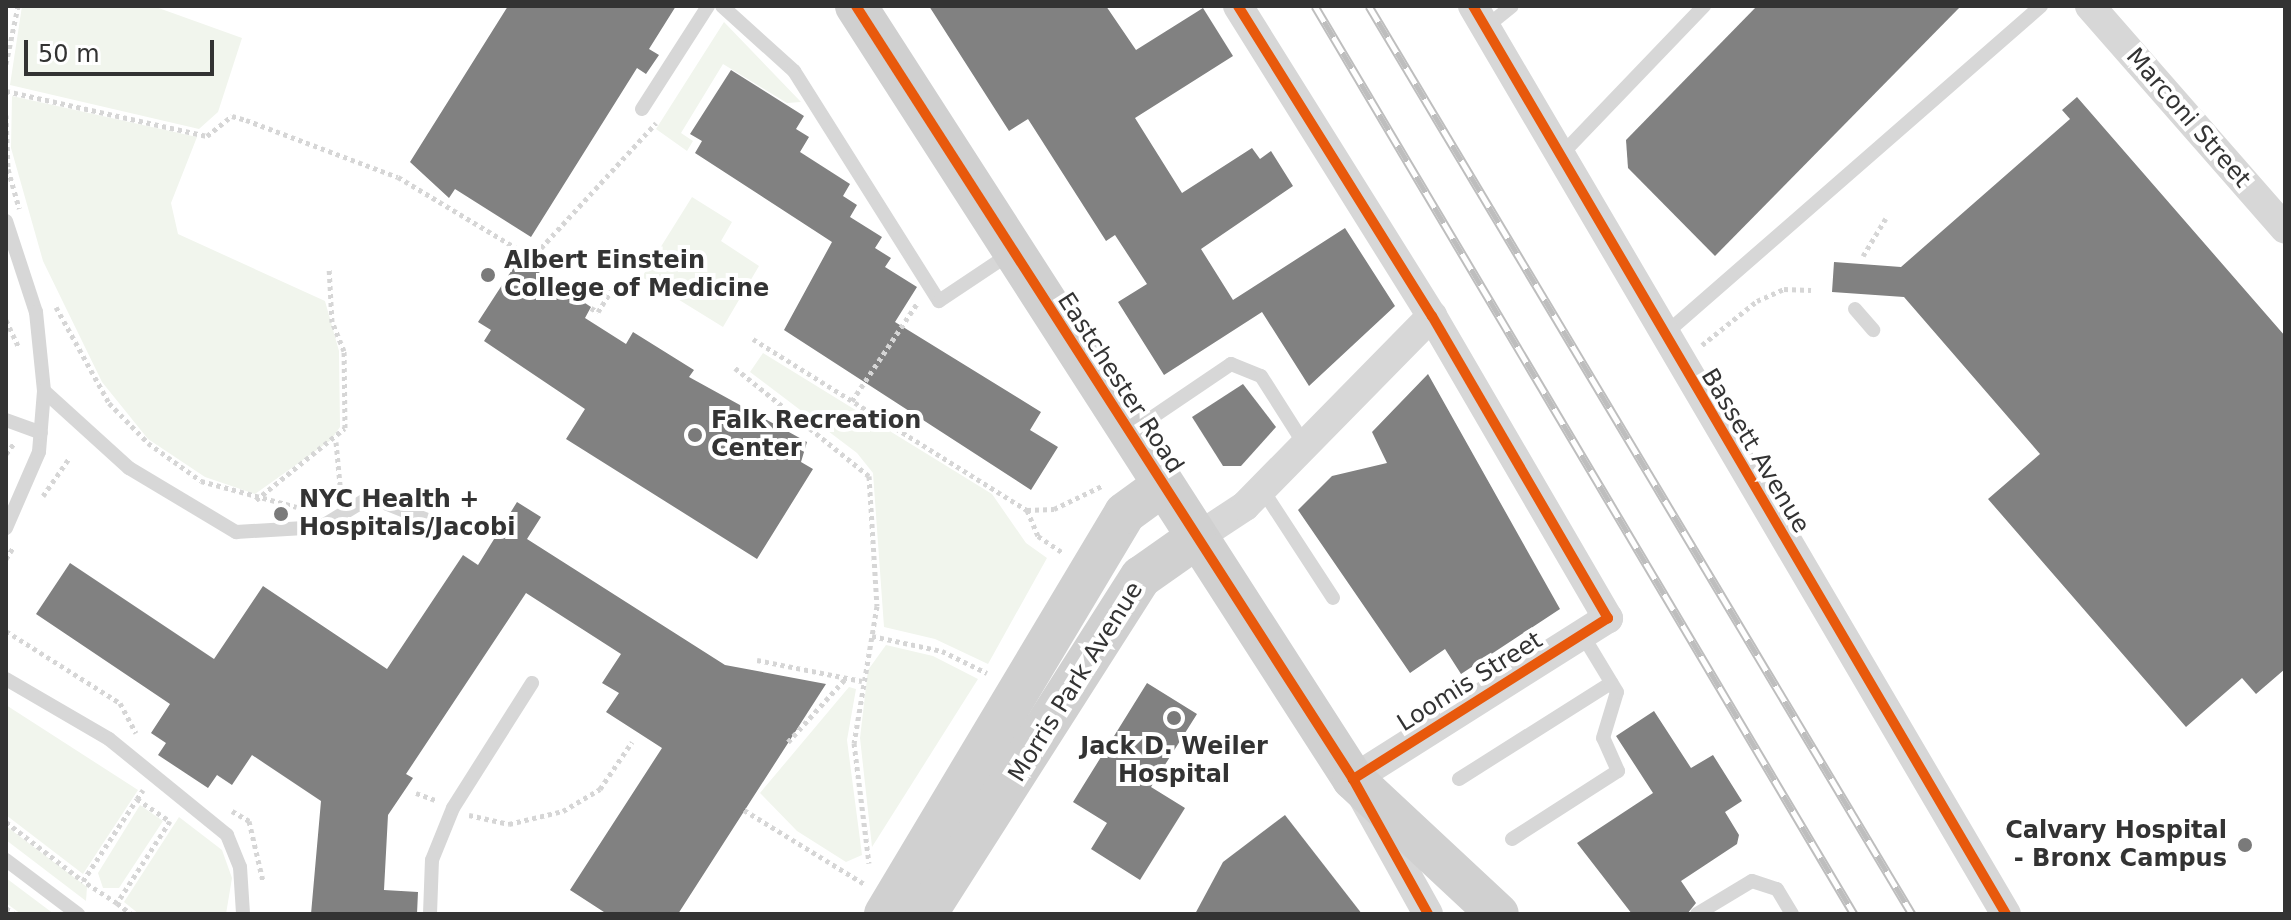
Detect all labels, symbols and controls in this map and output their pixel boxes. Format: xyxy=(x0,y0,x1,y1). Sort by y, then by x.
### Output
scale bar xyxy=(28,24,218,74)
text: 50 m xyxy=(38,40,100,68)
street label: Marconi Street xyxy=(2120,42,2256,194)
place label: Albert Einstein College of Medicine xyxy=(504,247,769,303)
marker: Albert Einstein College of Medicine xyxy=(479,266,497,284)
street label: Eastchester Road xyxy=(1051,287,1189,479)
street label: Bassett Avenue xyxy=(1695,364,1815,538)
place label: Falk Recreation Center xyxy=(711,407,921,463)
marker: Falk Recreation Center xyxy=(686,426,704,444)
place label: NYC Health + Hospitals/Jacobi xyxy=(299,486,515,542)
marker: NYC Health + Hospitals/Jacobi xyxy=(270,503,292,525)
street label: Morris Park Avenue xyxy=(1003,577,1149,787)
street label: Loomis Street xyxy=(1392,626,1548,738)
marker: Jack D. Weiler Hospital xyxy=(1163,707,1185,729)
place label: Jack D. Weiler Hospital xyxy=(1080,733,1268,789)
place label: Calvary Hospital - Bronx Campus xyxy=(2005,817,2227,873)
marker: Calvary Hospital - Bronx Campus xyxy=(2234,834,2256,856)

